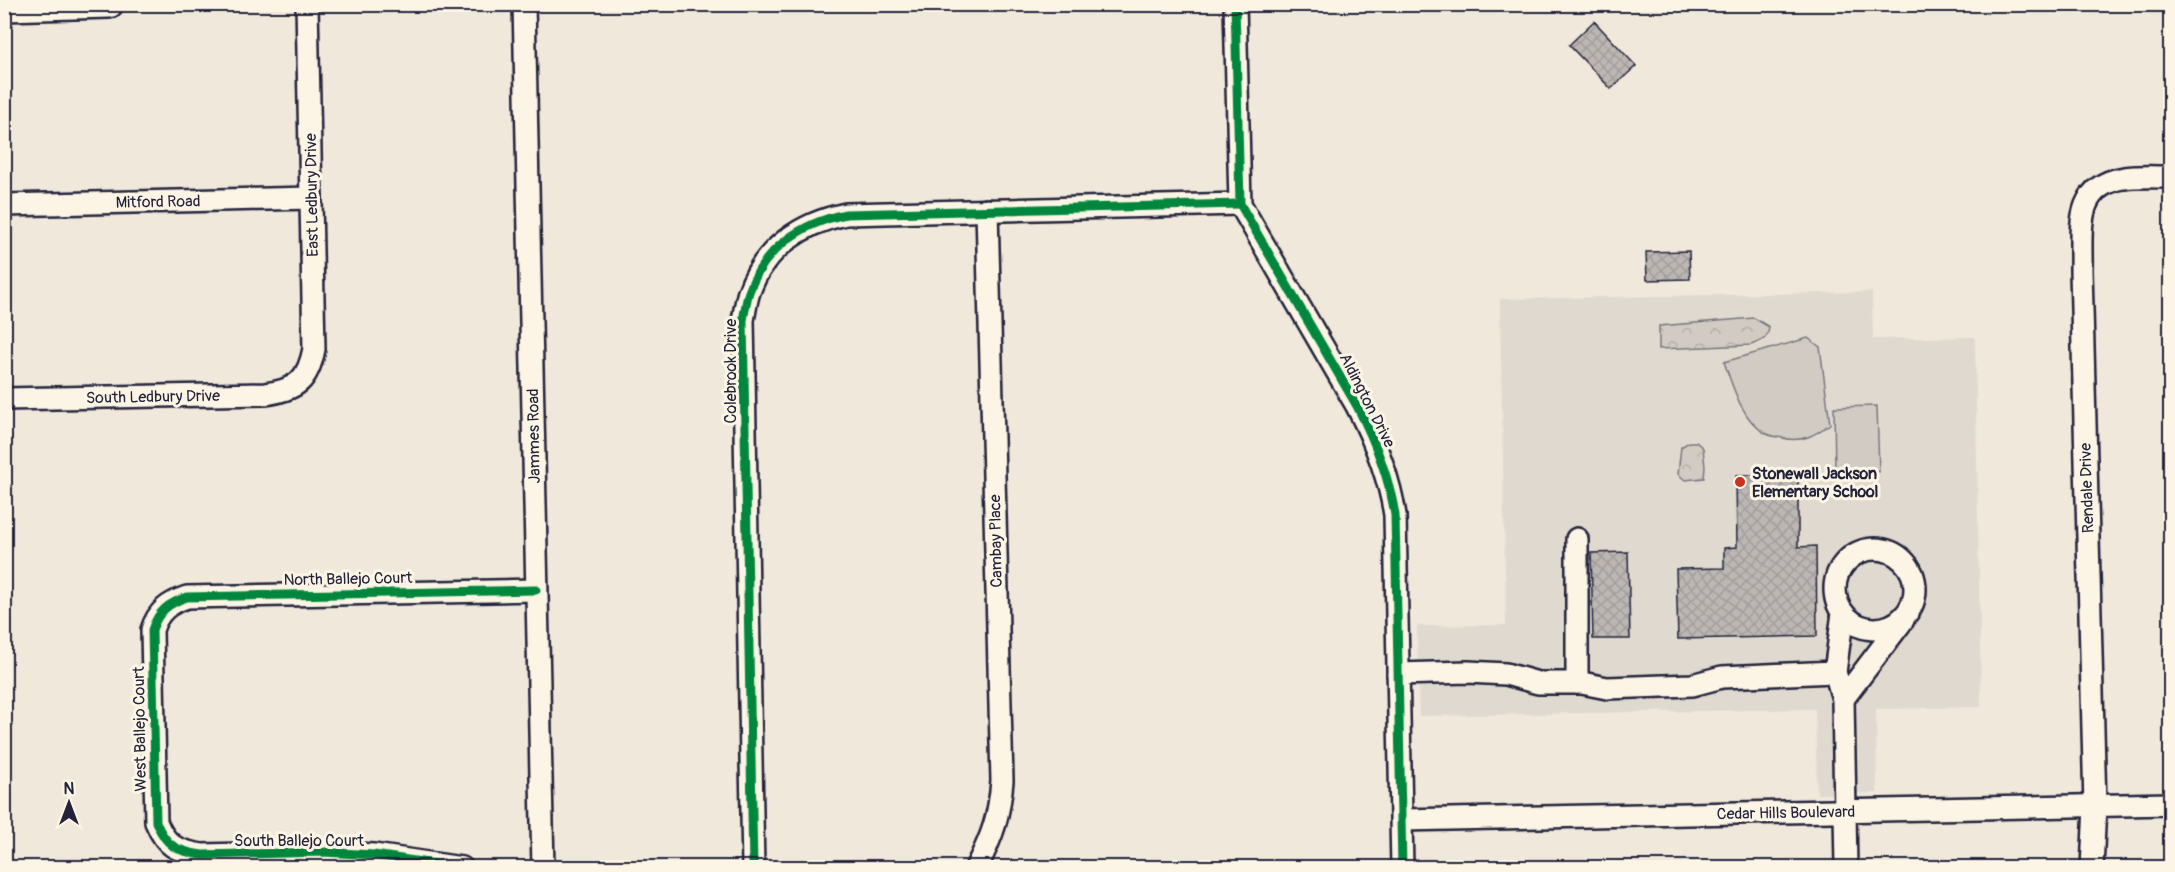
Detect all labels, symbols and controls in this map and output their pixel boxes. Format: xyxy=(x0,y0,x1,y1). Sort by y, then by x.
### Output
street label: East Ledbury Drive xyxy=(301,133,323,257)
street label: Mitford Road xyxy=(115,191,201,213)
street label: Colebrook Drive xyxy=(721,318,741,423)
street label: Aldington Drive xyxy=(1335,350,1400,451)
street label: South Ledbury Drive xyxy=(86,386,220,408)
street label: Jammes Road xyxy=(523,388,545,484)
street label: Rendale Drive xyxy=(2075,442,2099,534)
place label: Stonewall Jackson Elementary School xyxy=(1752,464,1879,502)
marker: Stonewall Jackson Elementary School xyxy=(1733,475,1747,489)
street label: Cambay Place xyxy=(985,494,1007,588)
street label: North Ballejo Court xyxy=(283,568,413,590)
street label: West Ballejo Court xyxy=(129,666,151,792)
north arrow xyxy=(39,773,99,833)
text: N xyxy=(64,779,75,799)
street label: Cedar Hills Boulevard xyxy=(1716,802,1856,824)
street label: South Ballejo Court xyxy=(234,831,364,851)

